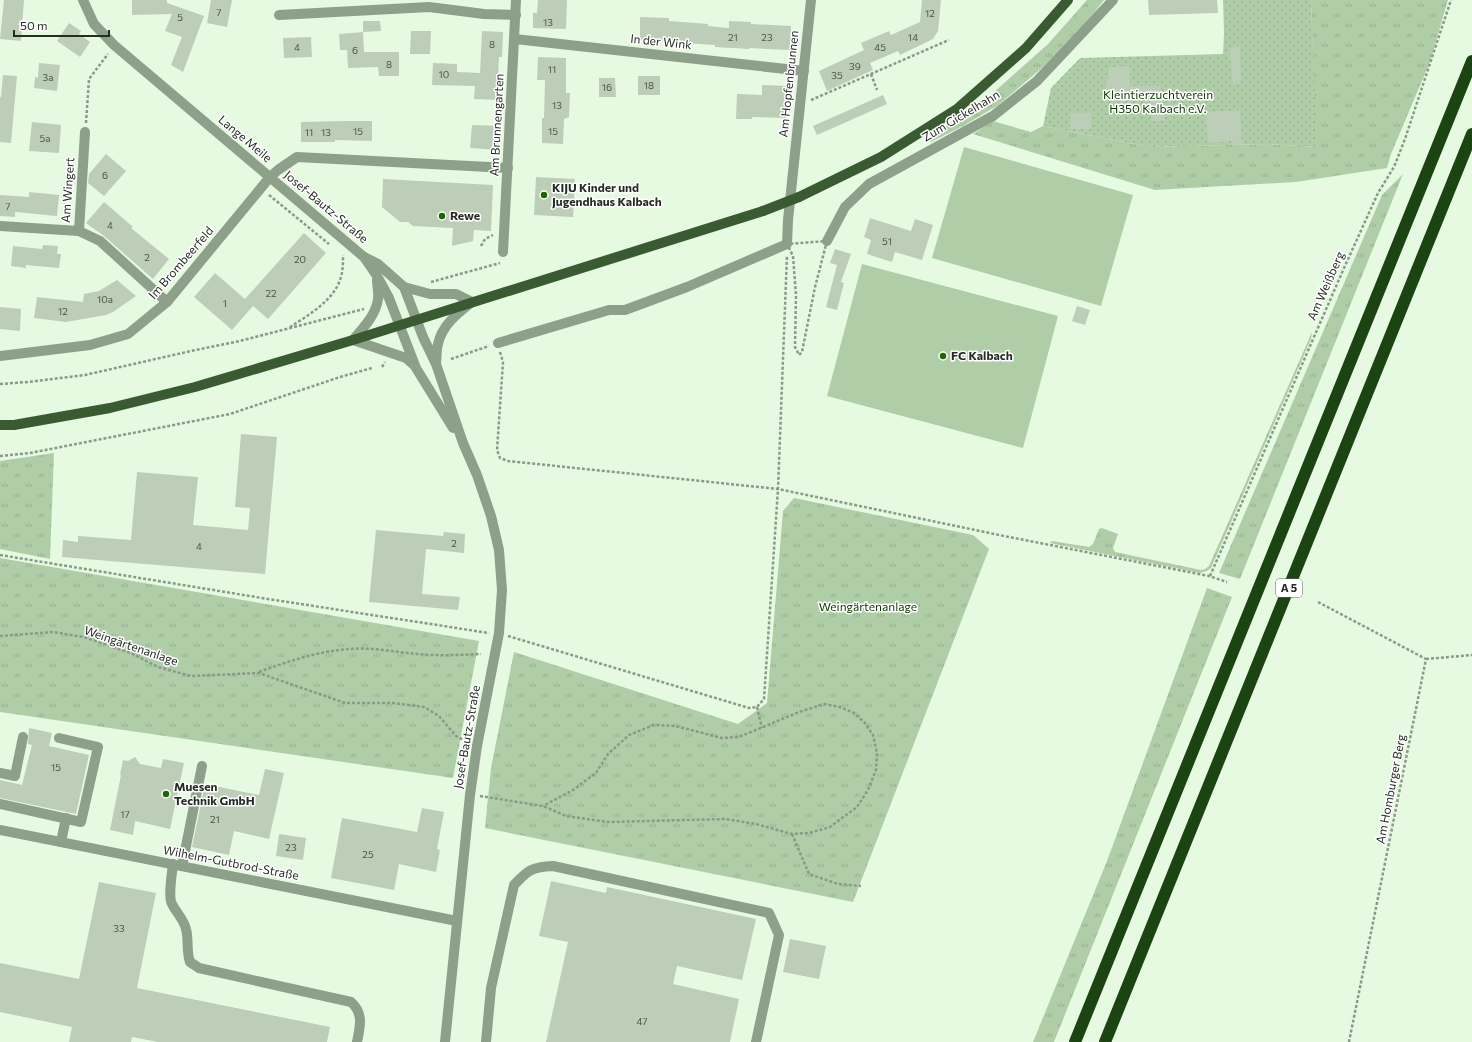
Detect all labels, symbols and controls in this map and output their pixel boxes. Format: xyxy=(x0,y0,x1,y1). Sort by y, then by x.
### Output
house number: 7 xyxy=(216,6,222,18)
house number: 12 xyxy=(925,7,935,19)
house number: 5 xyxy=(177,11,183,23)
scale bar xyxy=(14,12,109,38)
house number: 13 xyxy=(543,16,553,28)
text: 50 m xyxy=(20,18,48,32)
street label: Am Hopfenbrunnen xyxy=(775,30,801,138)
street label: In der Wink xyxy=(630,31,693,51)
house number: 21 xyxy=(728,31,738,43)
house number: 23 xyxy=(761,31,773,43)
house number: 14 xyxy=(908,31,918,43)
house number: 8 xyxy=(489,38,495,50)
house number: 4 xyxy=(294,41,300,53)
house number: 45 xyxy=(874,41,886,53)
house number: 6 xyxy=(352,44,358,56)
house number: 8 xyxy=(386,58,392,70)
house number: 39 xyxy=(849,60,861,72)
house number: 11 xyxy=(548,63,556,75)
house number: 10 xyxy=(439,68,449,80)
house number: 35 xyxy=(831,69,843,81)
house number: 3a xyxy=(43,71,53,83)
street label: Am Brunnengarten xyxy=(486,73,506,177)
house number: 18 xyxy=(644,79,654,91)
house number: 16 xyxy=(602,81,612,93)
street label: Zum Gickelhahn xyxy=(919,87,1002,144)
park label: Kleintierzuchtverein H350 Kalbach e.V. xyxy=(1103,87,1213,115)
house number: 13 xyxy=(552,99,562,111)
street label: Lange Meile xyxy=(216,112,275,165)
house number: 15 xyxy=(353,125,363,137)
house number: 15 xyxy=(548,125,558,137)
house number: 11 xyxy=(305,126,313,138)
house number: 13 xyxy=(321,126,331,138)
house number: 5a xyxy=(40,132,50,144)
street label: Am Wingert xyxy=(58,157,76,223)
street label: Josef-Bautz-Straße xyxy=(281,167,371,246)
house number: 6 xyxy=(102,169,108,181)
place label: KIJU Kinder und Jugendhaus Kalbach xyxy=(552,180,662,209)
marker: KIJU Kinder und Jugendhaus Kalbach xyxy=(539,190,549,200)
house number: 7 xyxy=(5,200,11,212)
place label: Rewe xyxy=(450,208,480,222)
marker: Rewe xyxy=(437,211,447,221)
house number: 4 xyxy=(107,219,113,231)
street label: Im Brombeerfeld xyxy=(145,223,216,301)
house number: 51 xyxy=(882,235,892,247)
street label: Am Weißberg xyxy=(1304,249,1347,322)
house number: 2 xyxy=(144,251,150,263)
house number: 20 xyxy=(294,253,306,265)
house number: 22 xyxy=(265,287,277,299)
house number: 10a xyxy=(97,293,113,305)
house number: 1 xyxy=(223,297,227,309)
house number: 12 xyxy=(58,305,68,317)
place label: FC Kalbach xyxy=(951,348,1013,362)
marker: FC Kalbach xyxy=(938,351,948,361)
house number: 2 xyxy=(451,537,457,549)
house number: 4 xyxy=(196,540,202,552)
road number: A 5 xyxy=(1276,579,1302,597)
park label: Weingärtenanlage xyxy=(819,599,917,613)
street label: Weingärtenanlage xyxy=(83,622,180,668)
street label: Josef-Bautz-Straße xyxy=(450,684,483,790)
street label: Am Homburger Berg xyxy=(1373,732,1408,845)
house number: 15 xyxy=(51,761,61,773)
place label: Muesen Technik GmbH xyxy=(174,779,255,807)
marker: Muesen Technik GmbH xyxy=(161,789,171,799)
house number: 17 xyxy=(120,808,130,820)
house number: 21 xyxy=(210,813,220,825)
house number: 23 xyxy=(285,841,297,853)
street label: Wilhelm-Gutbrod-Straße xyxy=(162,842,300,882)
house number: 25 xyxy=(362,848,374,860)
house number: 33 xyxy=(113,922,125,934)
house number: 47 xyxy=(636,1015,648,1027)

